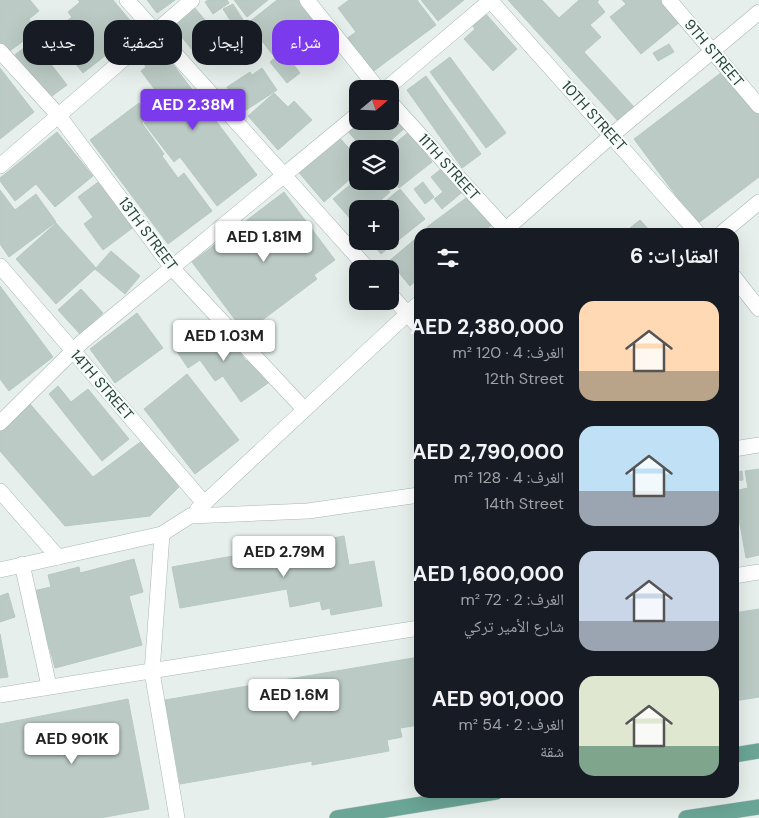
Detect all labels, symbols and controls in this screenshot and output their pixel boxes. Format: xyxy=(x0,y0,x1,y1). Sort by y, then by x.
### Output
street label: 9TH STREET xyxy=(680,15,748,91)
chip: جديد xyxy=(23,20,94,65)
chip: تصفية xyxy=(104,20,182,65)
chip: إيجار xyxy=(192,20,262,65)
chip: شراء xyxy=(272,20,339,65)
street label: 10TH STREET xyxy=(557,77,631,155)
north arrow xyxy=(349,80,399,130)
map controls xyxy=(349,80,399,310)
pin: AED 2.38M xyxy=(136,88,250,131)
text: AED 2.38M xyxy=(152,94,234,115)
street label: 11TH STREET xyxy=(414,129,484,205)
button: layers xyxy=(349,140,399,190)
street label: 13TH STREET xyxy=(114,193,182,275)
button: + xyxy=(349,200,399,250)
pin: AED 1.81M xyxy=(207,220,321,263)
text: AED 1.81M xyxy=(226,226,302,247)
text: العقارات: 6 xyxy=(630,242,719,270)
icon: filters xyxy=(434,244,462,272)
button: − xyxy=(349,260,399,310)
text: AED 2,380,000 xyxy=(410,313,564,341)
pin: AED 1.03M xyxy=(167,320,281,362)
icon: home xyxy=(619,321,679,381)
text: AED 1.03M xyxy=(184,325,264,346)
text: الغرف: 4 · 120 m² xyxy=(452,342,564,363)
street label: 14TH STREET xyxy=(66,346,138,424)
text: 12th Street xyxy=(485,368,564,389)
text: AED 2,790,000 xyxy=(412,438,564,466)
icon: home xyxy=(619,446,679,506)
text: الغرف: 4 · 128 m² xyxy=(454,467,564,488)
text: 14th Street xyxy=(484,493,564,514)
pin: AED 2.79M xyxy=(227,536,341,578)
text: AED 2.79M xyxy=(243,541,325,562)
text: AED 1,600,000 xyxy=(413,560,564,588)
icon: home xyxy=(619,571,679,631)
text: الغرف: 2 · 72 m² xyxy=(461,589,564,610)
text: شارع الأمير تركي xyxy=(464,616,564,637)
pin: AED 1.6M xyxy=(242,678,346,721)
text: AED 1.6M xyxy=(259,684,329,705)
text: AED 901,000 xyxy=(432,685,564,713)
icon: home xyxy=(619,696,679,756)
text: الغرف: 2 · 54 m² xyxy=(458,714,564,735)
pin: AED 901K xyxy=(20,722,124,765)
text: AED 901K xyxy=(35,728,109,749)
text: شقة xyxy=(540,741,564,762)

